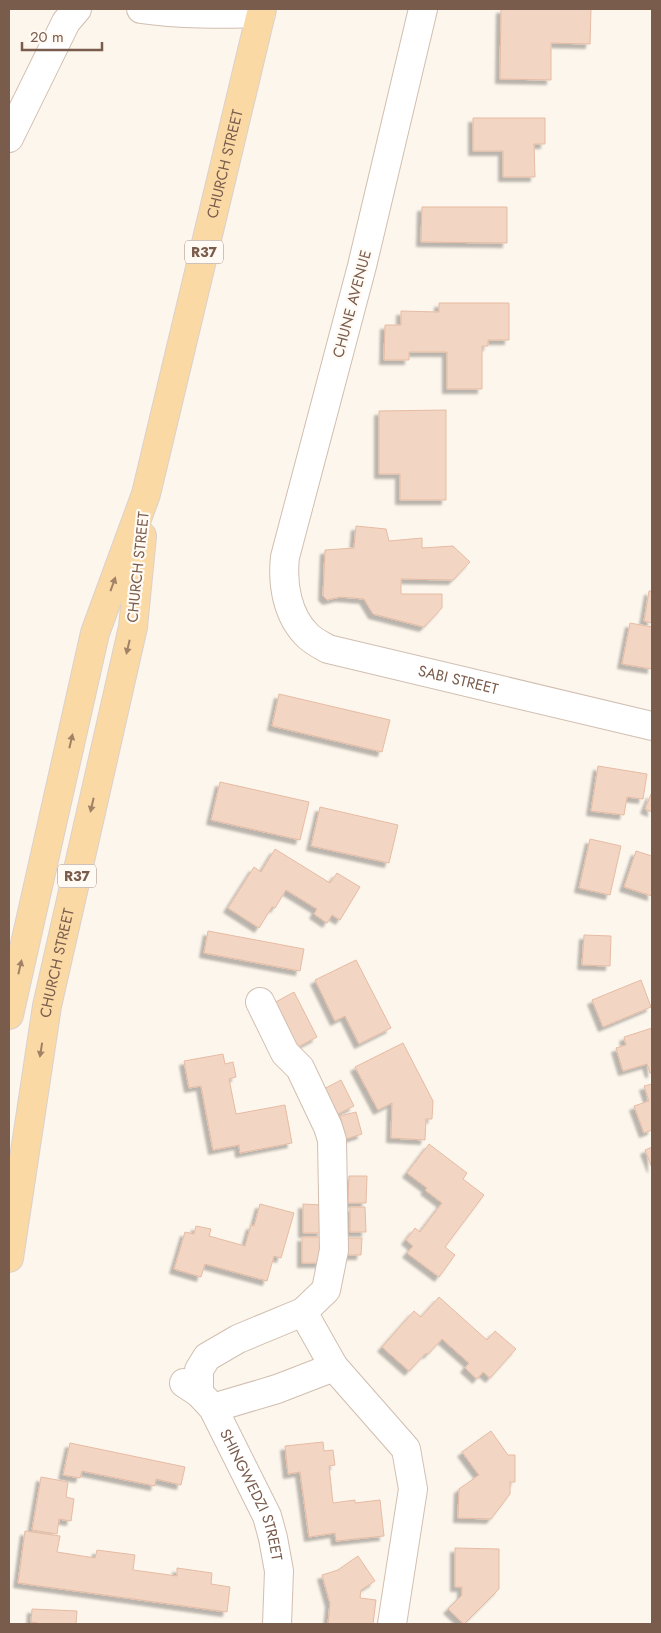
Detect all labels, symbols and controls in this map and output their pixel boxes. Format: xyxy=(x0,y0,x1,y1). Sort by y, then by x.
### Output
scale bar xyxy=(22,20,102,52)
text: 20 m xyxy=(30,26,64,48)
street label: CHURCH STREET xyxy=(201,107,249,221)
road number: R37 xyxy=(185,240,223,264)
street label: CHUNE AVENUE xyxy=(327,248,377,360)
street label: CHURCH STREET xyxy=(121,510,155,624)
one-way arrow xyxy=(109,576,117,591)
one-way arrow xyxy=(124,639,132,654)
street label: SABI STREET xyxy=(416,660,501,700)
one-way arrow xyxy=(67,733,75,748)
one-way arrow xyxy=(88,798,96,814)
road number: R37 xyxy=(58,864,96,888)
street label: CHURCH STREET xyxy=(34,906,80,1019)
one-way arrow xyxy=(16,959,24,975)
one-way arrow xyxy=(36,1042,44,1058)
street label: SHINGWEDZI STREET xyxy=(214,1425,288,1562)

